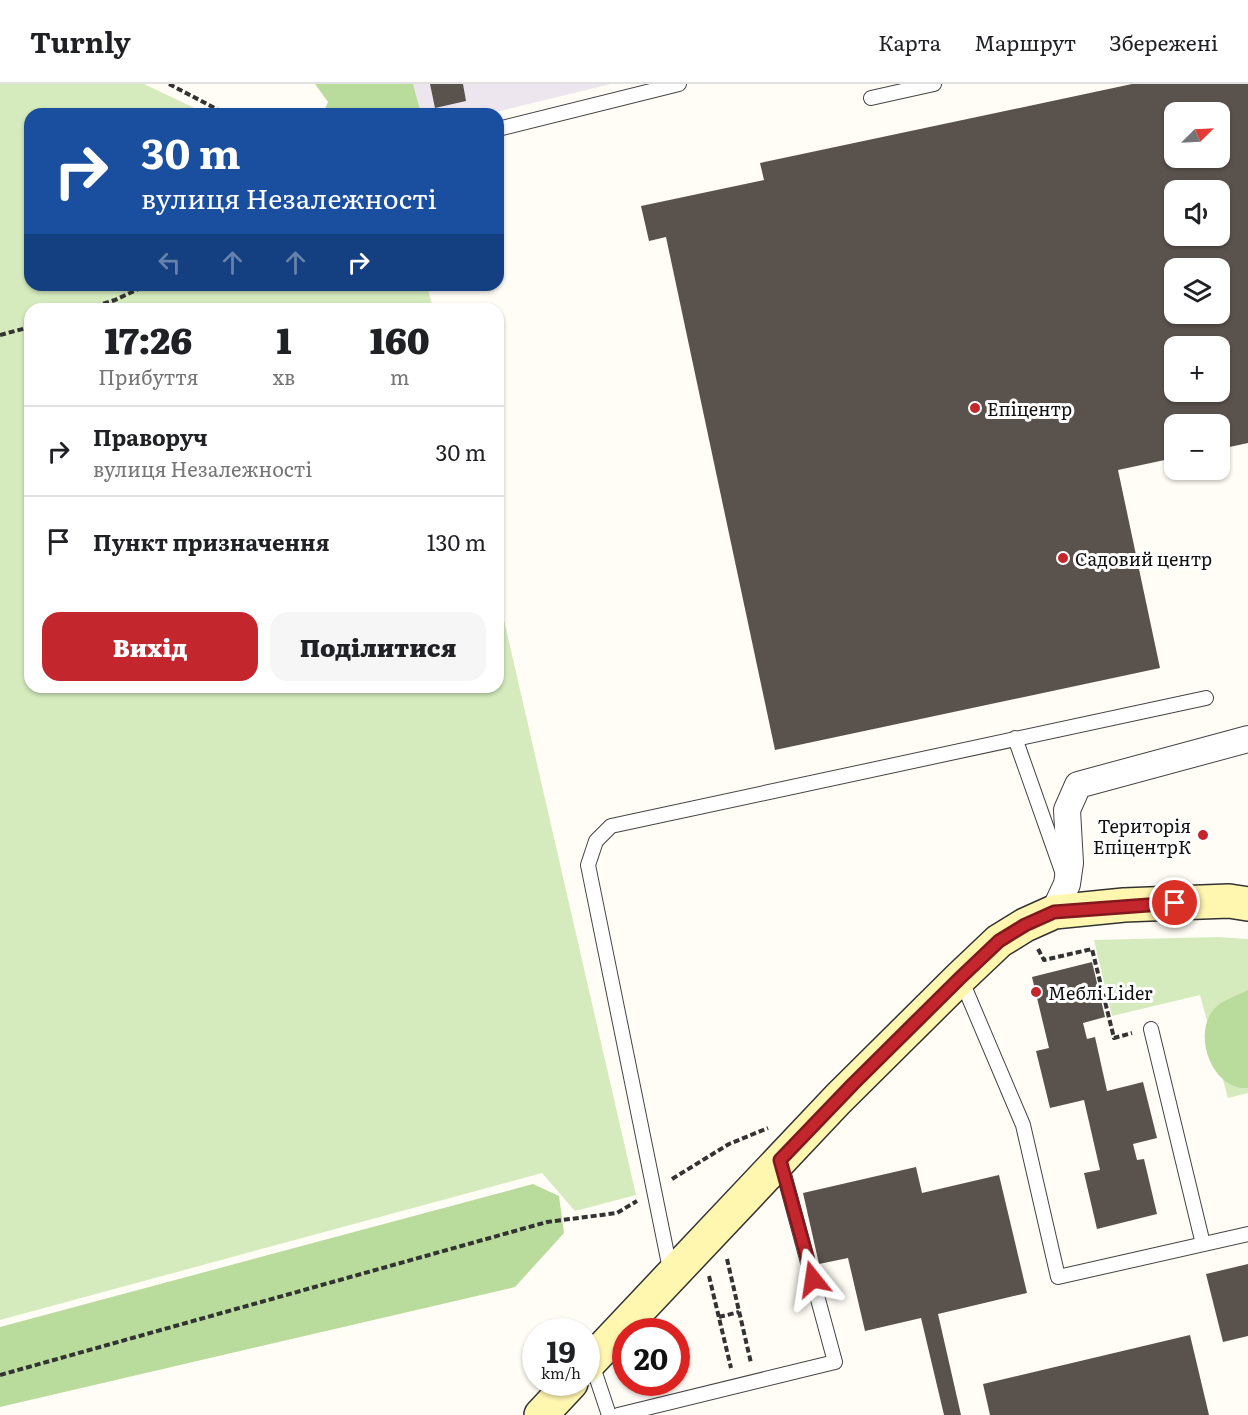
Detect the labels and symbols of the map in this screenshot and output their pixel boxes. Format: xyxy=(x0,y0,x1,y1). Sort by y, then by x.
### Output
north arrow xyxy=(1164,102,1230,168)
place label: Епіцентр xyxy=(987,395,1072,422)
marker: Епіцентр xyxy=(968,401,982,415)
place label: Садовий центр xyxy=(1075,545,1212,572)
marker: Садовий центр xyxy=(1056,551,1070,565)
place label: Територія ЕпіцентрК xyxy=(1093,812,1191,860)
marker: Територія ЕпіцентрК xyxy=(1196,828,1210,842)
pin xyxy=(1149,877,1200,928)
place label: Меблі Lider xyxy=(1048,979,1153,1006)
marker: Меблі Lider xyxy=(1029,985,1043,999)
position arrow xyxy=(781,1247,845,1311)
speed limit sign: 20 xyxy=(612,1318,690,1396)

